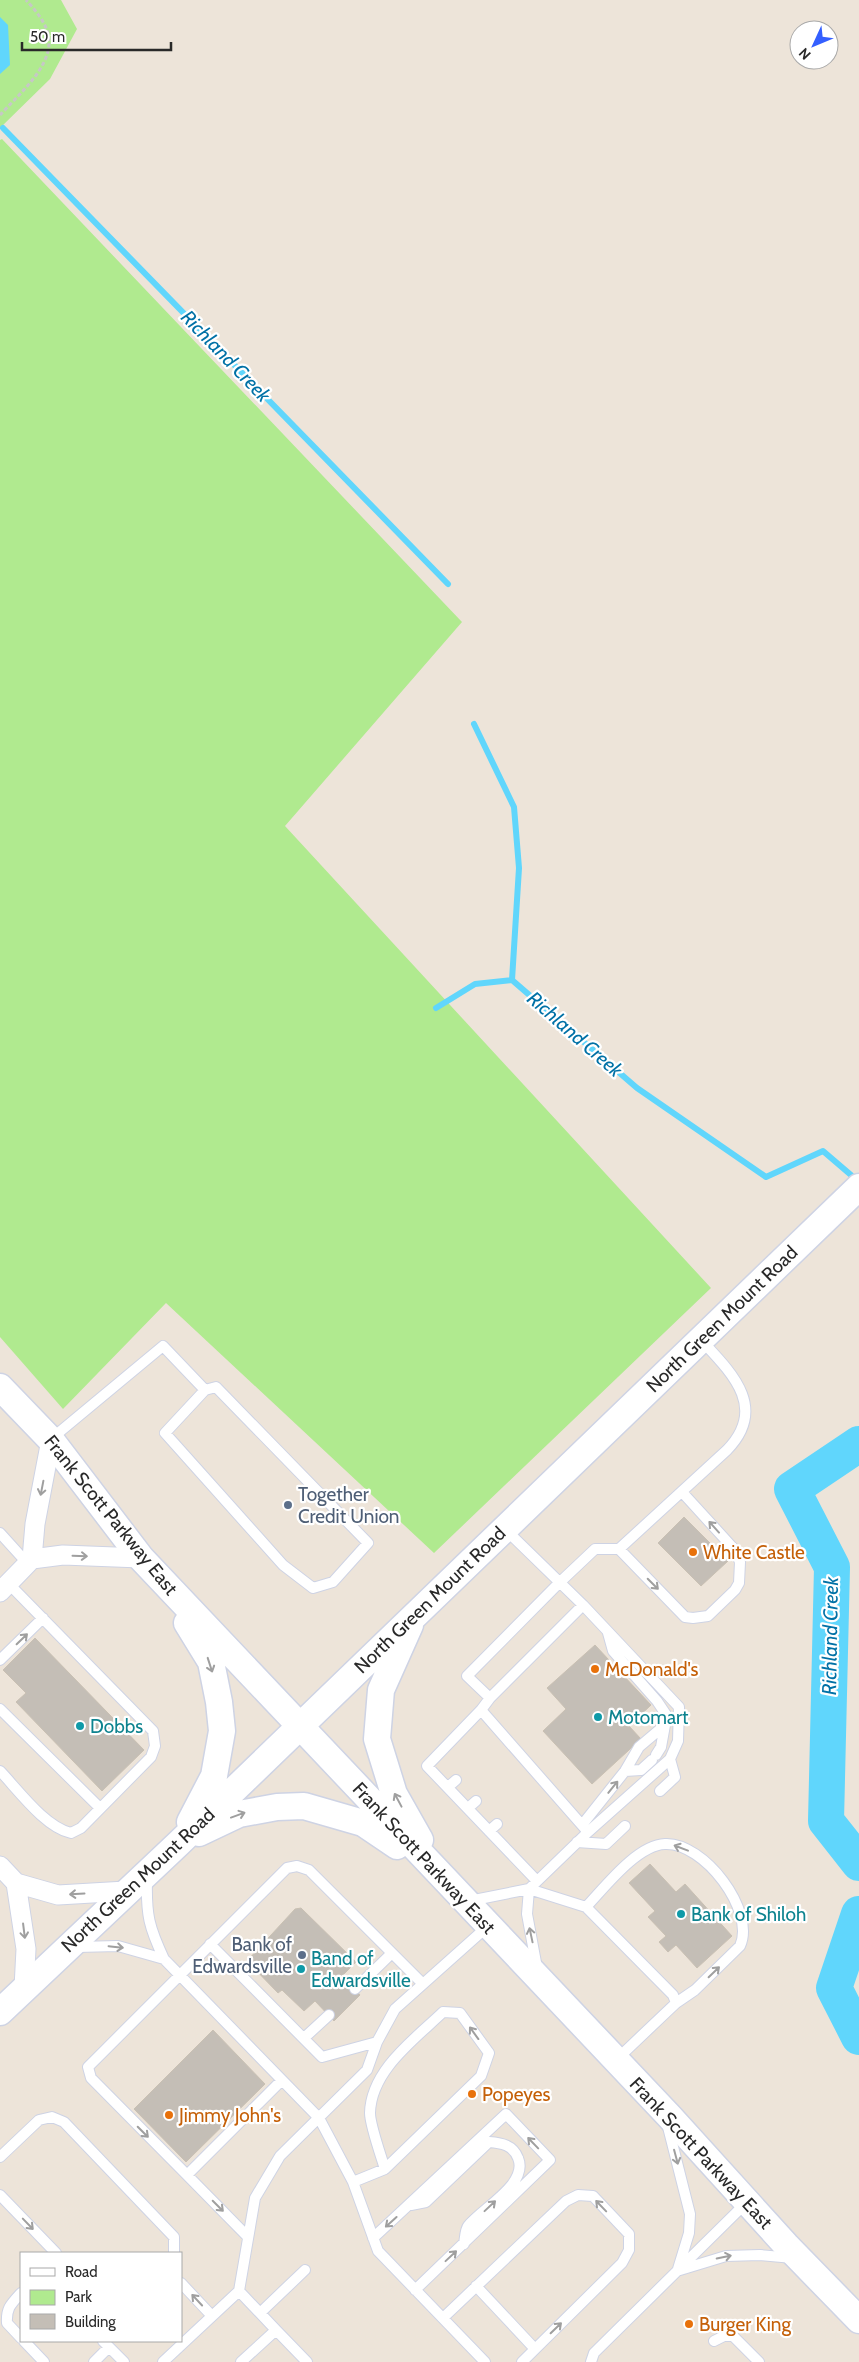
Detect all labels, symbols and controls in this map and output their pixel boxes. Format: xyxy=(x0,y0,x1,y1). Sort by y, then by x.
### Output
scale bar xyxy=(22,20,171,52)
north arrow xyxy=(789,20,839,70)
text: 50 m xyxy=(30,28,65,46)
text: N xyxy=(795,44,815,64)
water label: Richland Creek xyxy=(176,305,277,408)
water label: Richland Creek xyxy=(522,986,629,1083)
street label: North Green Mount Road xyxy=(642,1241,802,1397)
street label: Frank Scott Parkway East xyxy=(39,1430,183,1600)
one-way arrow xyxy=(36,1479,46,1495)
place label: Together Credit Union xyxy=(298,1483,399,1528)
marker: Together Credit Union xyxy=(282,1499,294,1511)
one-way arrow xyxy=(708,1521,720,1534)
street label: North Green Mount Road xyxy=(350,1522,510,1678)
place label: White Castle xyxy=(703,1541,805,1564)
marker: White Castle xyxy=(687,1546,699,1558)
one-way arrow xyxy=(72,1551,88,1561)
water label: Richland Creek xyxy=(817,1575,843,1695)
one-way arrow xyxy=(647,1578,659,1590)
one-way arrow xyxy=(15,1633,28,1645)
one-way arrow xyxy=(206,1657,216,1673)
place label: McDonald's xyxy=(605,1658,699,1681)
marker: McDonald's xyxy=(589,1663,601,1675)
place label: Motomart xyxy=(608,1706,689,1729)
marker: Motomart xyxy=(592,1711,604,1723)
place label: Dobbs xyxy=(90,1715,143,1738)
marker: Dobbs xyxy=(74,1720,86,1732)
street label: Frank Scott Parkway East xyxy=(348,1777,501,1939)
one-way arrow xyxy=(608,1780,618,1794)
one-way arrow xyxy=(393,1793,403,1808)
street label: North Green Mount Road xyxy=(57,1803,219,1957)
one-way arrow xyxy=(229,1810,245,1819)
one-way arrow xyxy=(674,1843,689,1852)
one-way arrow xyxy=(70,1890,86,1899)
place label: Bank of Shiloh xyxy=(691,1903,806,1926)
marker: Bank of Shiloh xyxy=(675,1908,687,1920)
one-way arrow xyxy=(19,1922,29,1938)
one-way arrow xyxy=(525,1928,535,1944)
place label: Bank of Edwardsville xyxy=(192,1933,293,1978)
one-way arrow xyxy=(108,1942,124,1952)
place label: Band of Edwardsville xyxy=(311,1947,411,1992)
marker: Bank of Edwardsville xyxy=(296,1949,308,1961)
marker: Band of Edwardsville xyxy=(295,1963,307,1975)
one-way arrow xyxy=(708,1966,720,1978)
one-way arrow xyxy=(469,2027,480,2040)
street label: Frank Scott Parkway East xyxy=(625,2072,778,2234)
place label: Popeyes xyxy=(482,2083,550,2106)
marker: Popeyes xyxy=(466,2088,478,2100)
place label: Jimmy John's xyxy=(178,2104,281,2127)
marker: Jimmy John's xyxy=(163,2109,175,2121)
one-way arrow xyxy=(137,2125,149,2138)
one-way arrow xyxy=(527,2137,539,2149)
one-way arrow xyxy=(672,2149,681,2165)
one-way arrow xyxy=(212,2200,224,2212)
one-way arrow xyxy=(484,2200,496,2212)
one-way arrow xyxy=(596,2200,608,2212)
one-way arrow xyxy=(385,2217,398,2228)
one-way arrow xyxy=(22,2218,34,2231)
one-way arrow xyxy=(444,2250,457,2262)
legend xyxy=(20,2252,182,2342)
one-way arrow xyxy=(715,2252,731,2261)
text: Road xyxy=(65,2263,98,2281)
text: Park xyxy=(65,2288,92,2306)
one-way arrow xyxy=(191,2293,203,2306)
text: Building xyxy=(65,2313,116,2331)
place label: Burger King xyxy=(699,2313,791,2336)
marker: Burger King xyxy=(683,2318,695,2330)
one-way arrow xyxy=(550,2322,563,2334)

